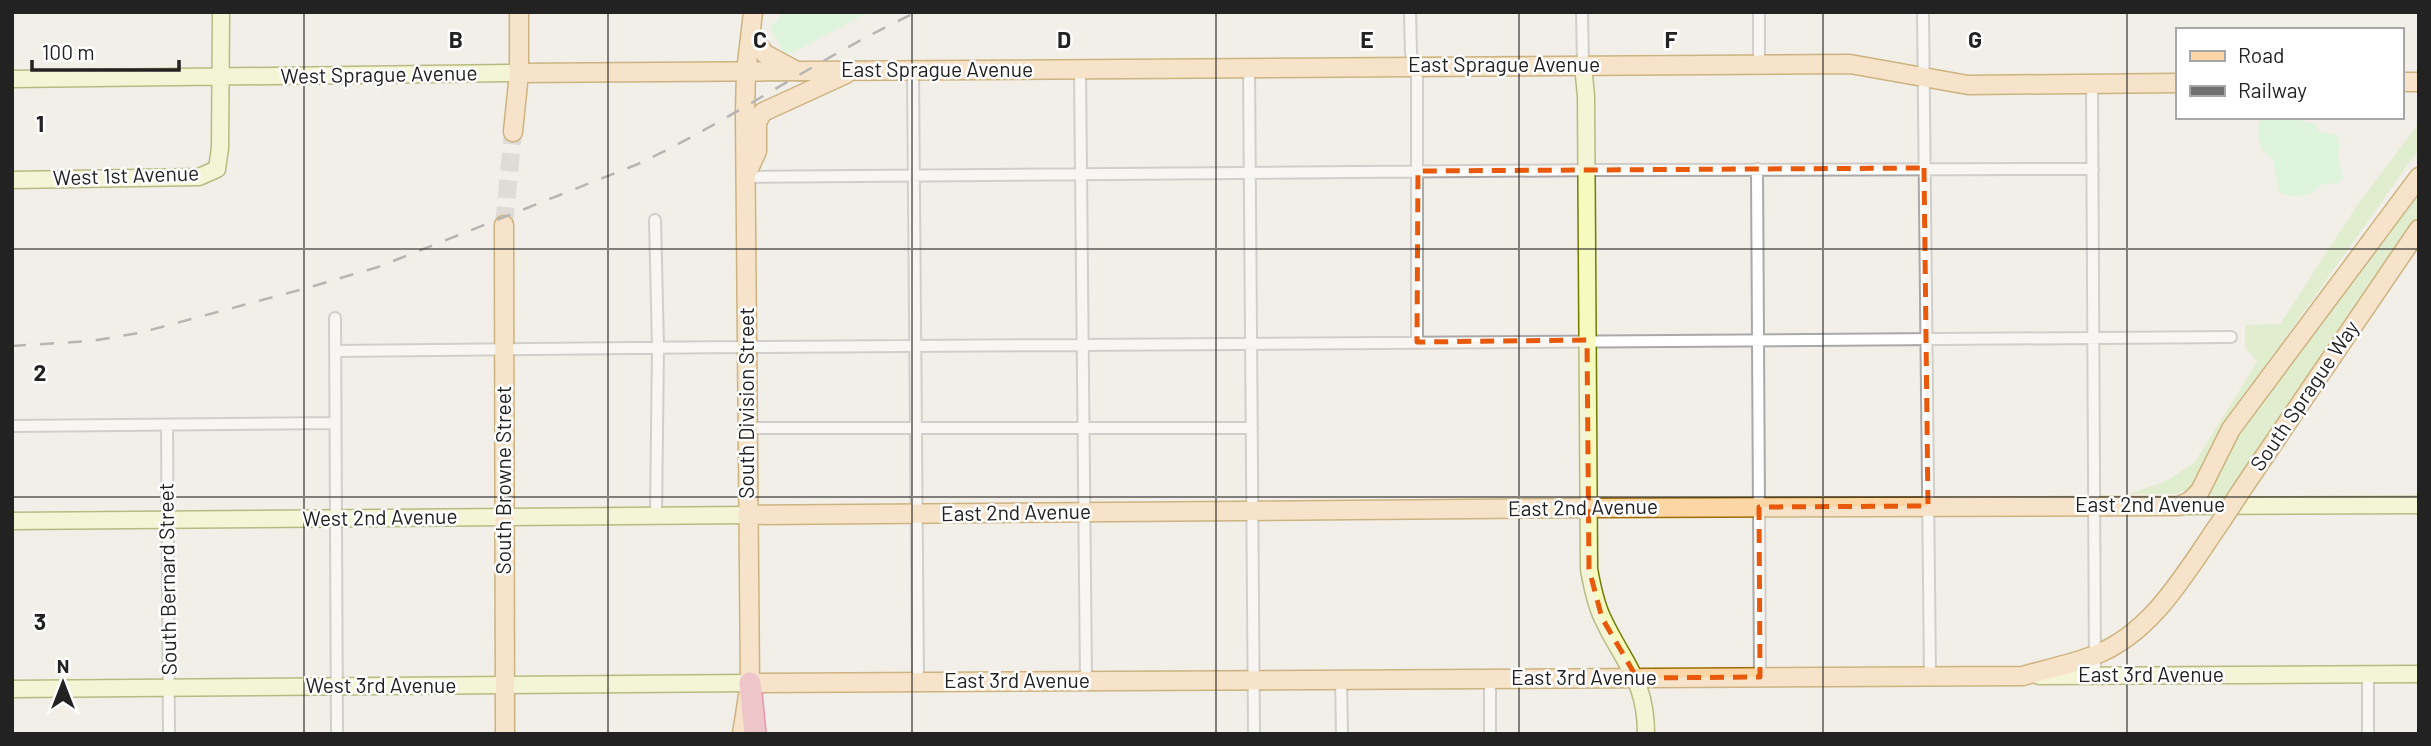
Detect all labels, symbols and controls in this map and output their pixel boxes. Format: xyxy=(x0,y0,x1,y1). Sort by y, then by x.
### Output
text: B xyxy=(449,25,463,53)
text: C xyxy=(753,25,767,53)
text: D xyxy=(1057,25,1071,53)
text: E xyxy=(1360,25,1374,53)
text: F xyxy=(1665,25,1678,53)
text: G xyxy=(1968,25,1982,53)
scale bar xyxy=(32,28,178,72)
legend xyxy=(2176,28,2403,119)
text: 100 m xyxy=(42,39,95,64)
text: Road xyxy=(2238,42,2284,67)
street label: East Sprague Avenue xyxy=(1408,51,1600,76)
street label: East Sprague Avenue xyxy=(841,56,1033,81)
street label: West Sprague Avenue xyxy=(280,59,478,88)
text: Railway xyxy=(2238,77,2307,102)
text: 1 xyxy=(36,109,44,137)
street label: West 1st Avenue xyxy=(52,159,200,190)
street label: South Division Street xyxy=(733,307,758,499)
street label: South Sprague Way xyxy=(2244,315,2363,475)
text: 2 xyxy=(34,358,46,386)
street label: South Browne Street xyxy=(490,386,515,574)
street label: South Bernard Street xyxy=(152,482,181,676)
street label: East 2nd Avenue xyxy=(2075,491,2225,516)
street label: East 2nd Avenue xyxy=(1508,493,1658,520)
street label: East 2nd Avenue xyxy=(941,498,1091,525)
street label: West 2nd Avenue xyxy=(302,503,458,530)
text: 3 xyxy=(34,607,46,635)
north arrow xyxy=(28,648,98,718)
text: N xyxy=(57,654,69,677)
street label: East 3rd Avenue xyxy=(2078,661,2224,686)
street label: East 3rd Avenue xyxy=(1511,664,1657,689)
street label: East 3rd Avenue xyxy=(944,667,1090,692)
street label: West 3rd Avenue xyxy=(305,672,457,697)

